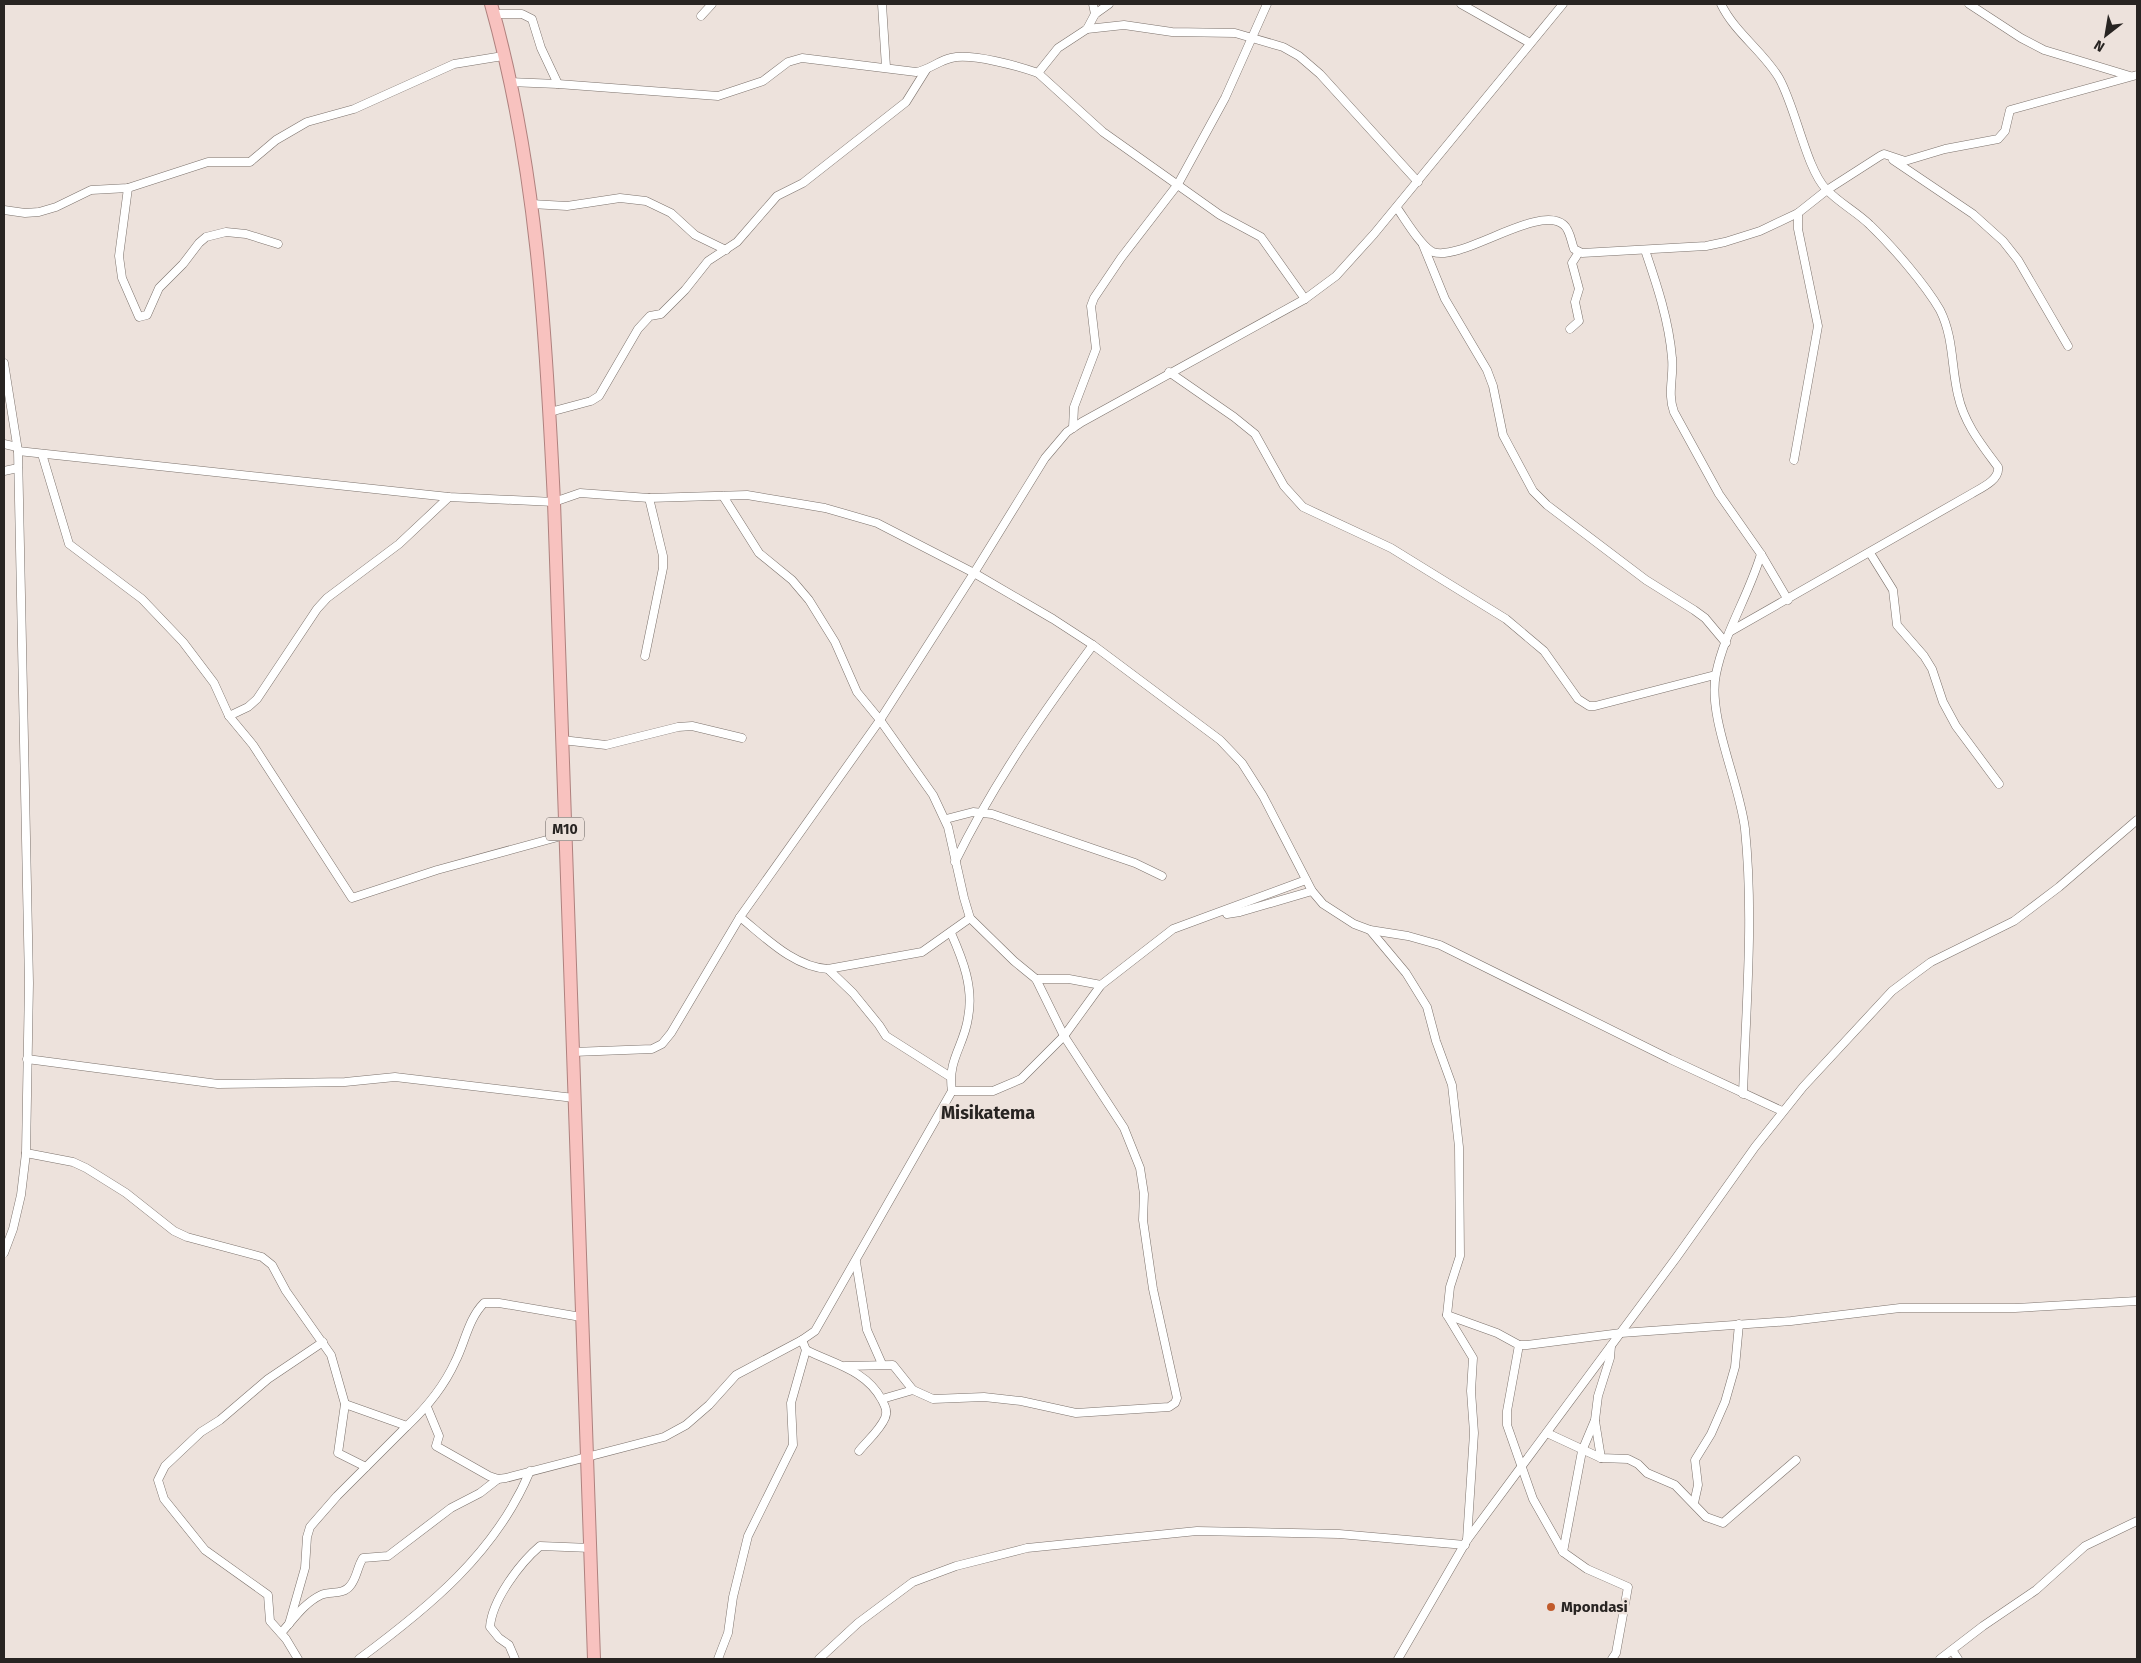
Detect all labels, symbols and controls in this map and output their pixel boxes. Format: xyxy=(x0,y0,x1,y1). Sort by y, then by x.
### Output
north arrow xyxy=(2081,10,2131,60)
text: N xyxy=(2091,36,2108,55)
road number: M10 xyxy=(546,818,584,841)
district label: Misikatema xyxy=(941,1102,1035,1124)
place label: Mpondasi xyxy=(1561,1598,1628,1616)
marker: Mpondasi xyxy=(1545,1601,1557,1613)

